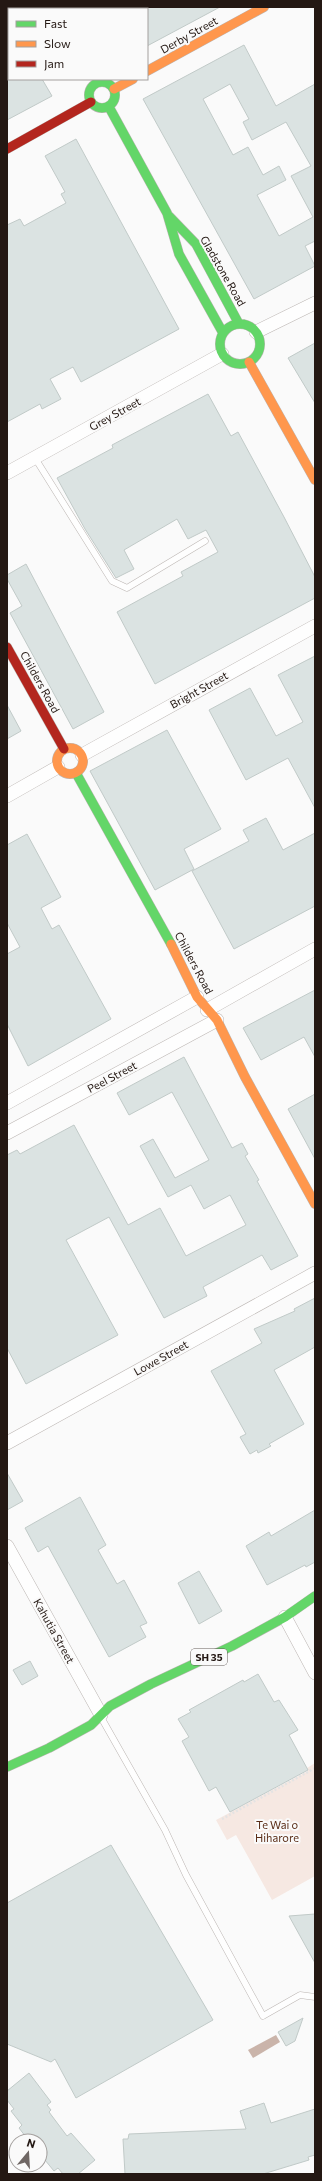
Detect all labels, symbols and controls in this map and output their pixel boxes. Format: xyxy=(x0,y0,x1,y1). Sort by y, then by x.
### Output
legend xyxy=(8,8,148,80)
street label: Derby Street xyxy=(158,13,220,56)
text: Fast xyxy=(44,16,67,30)
text: Slow xyxy=(44,36,71,50)
text: Jam xyxy=(44,56,64,71)
street label: Gladstone Road xyxy=(198,233,249,308)
street label: Grey Street xyxy=(87,394,143,433)
street label: Childers Road xyxy=(18,649,63,715)
street label: Bright Street xyxy=(167,668,230,711)
street label: Childers Road xyxy=(173,929,216,996)
street label: Peel Street xyxy=(85,1058,139,1095)
street label: Lowe Street xyxy=(131,1337,191,1378)
street label: Kahutia Street xyxy=(31,1596,78,1666)
road number: SH 35 xyxy=(191,1649,227,1665)
park label: Te Wai o Hiharore xyxy=(255,1818,299,1844)
north arrow xyxy=(8,2133,48,2173)
text: N xyxy=(25,2136,37,2150)

